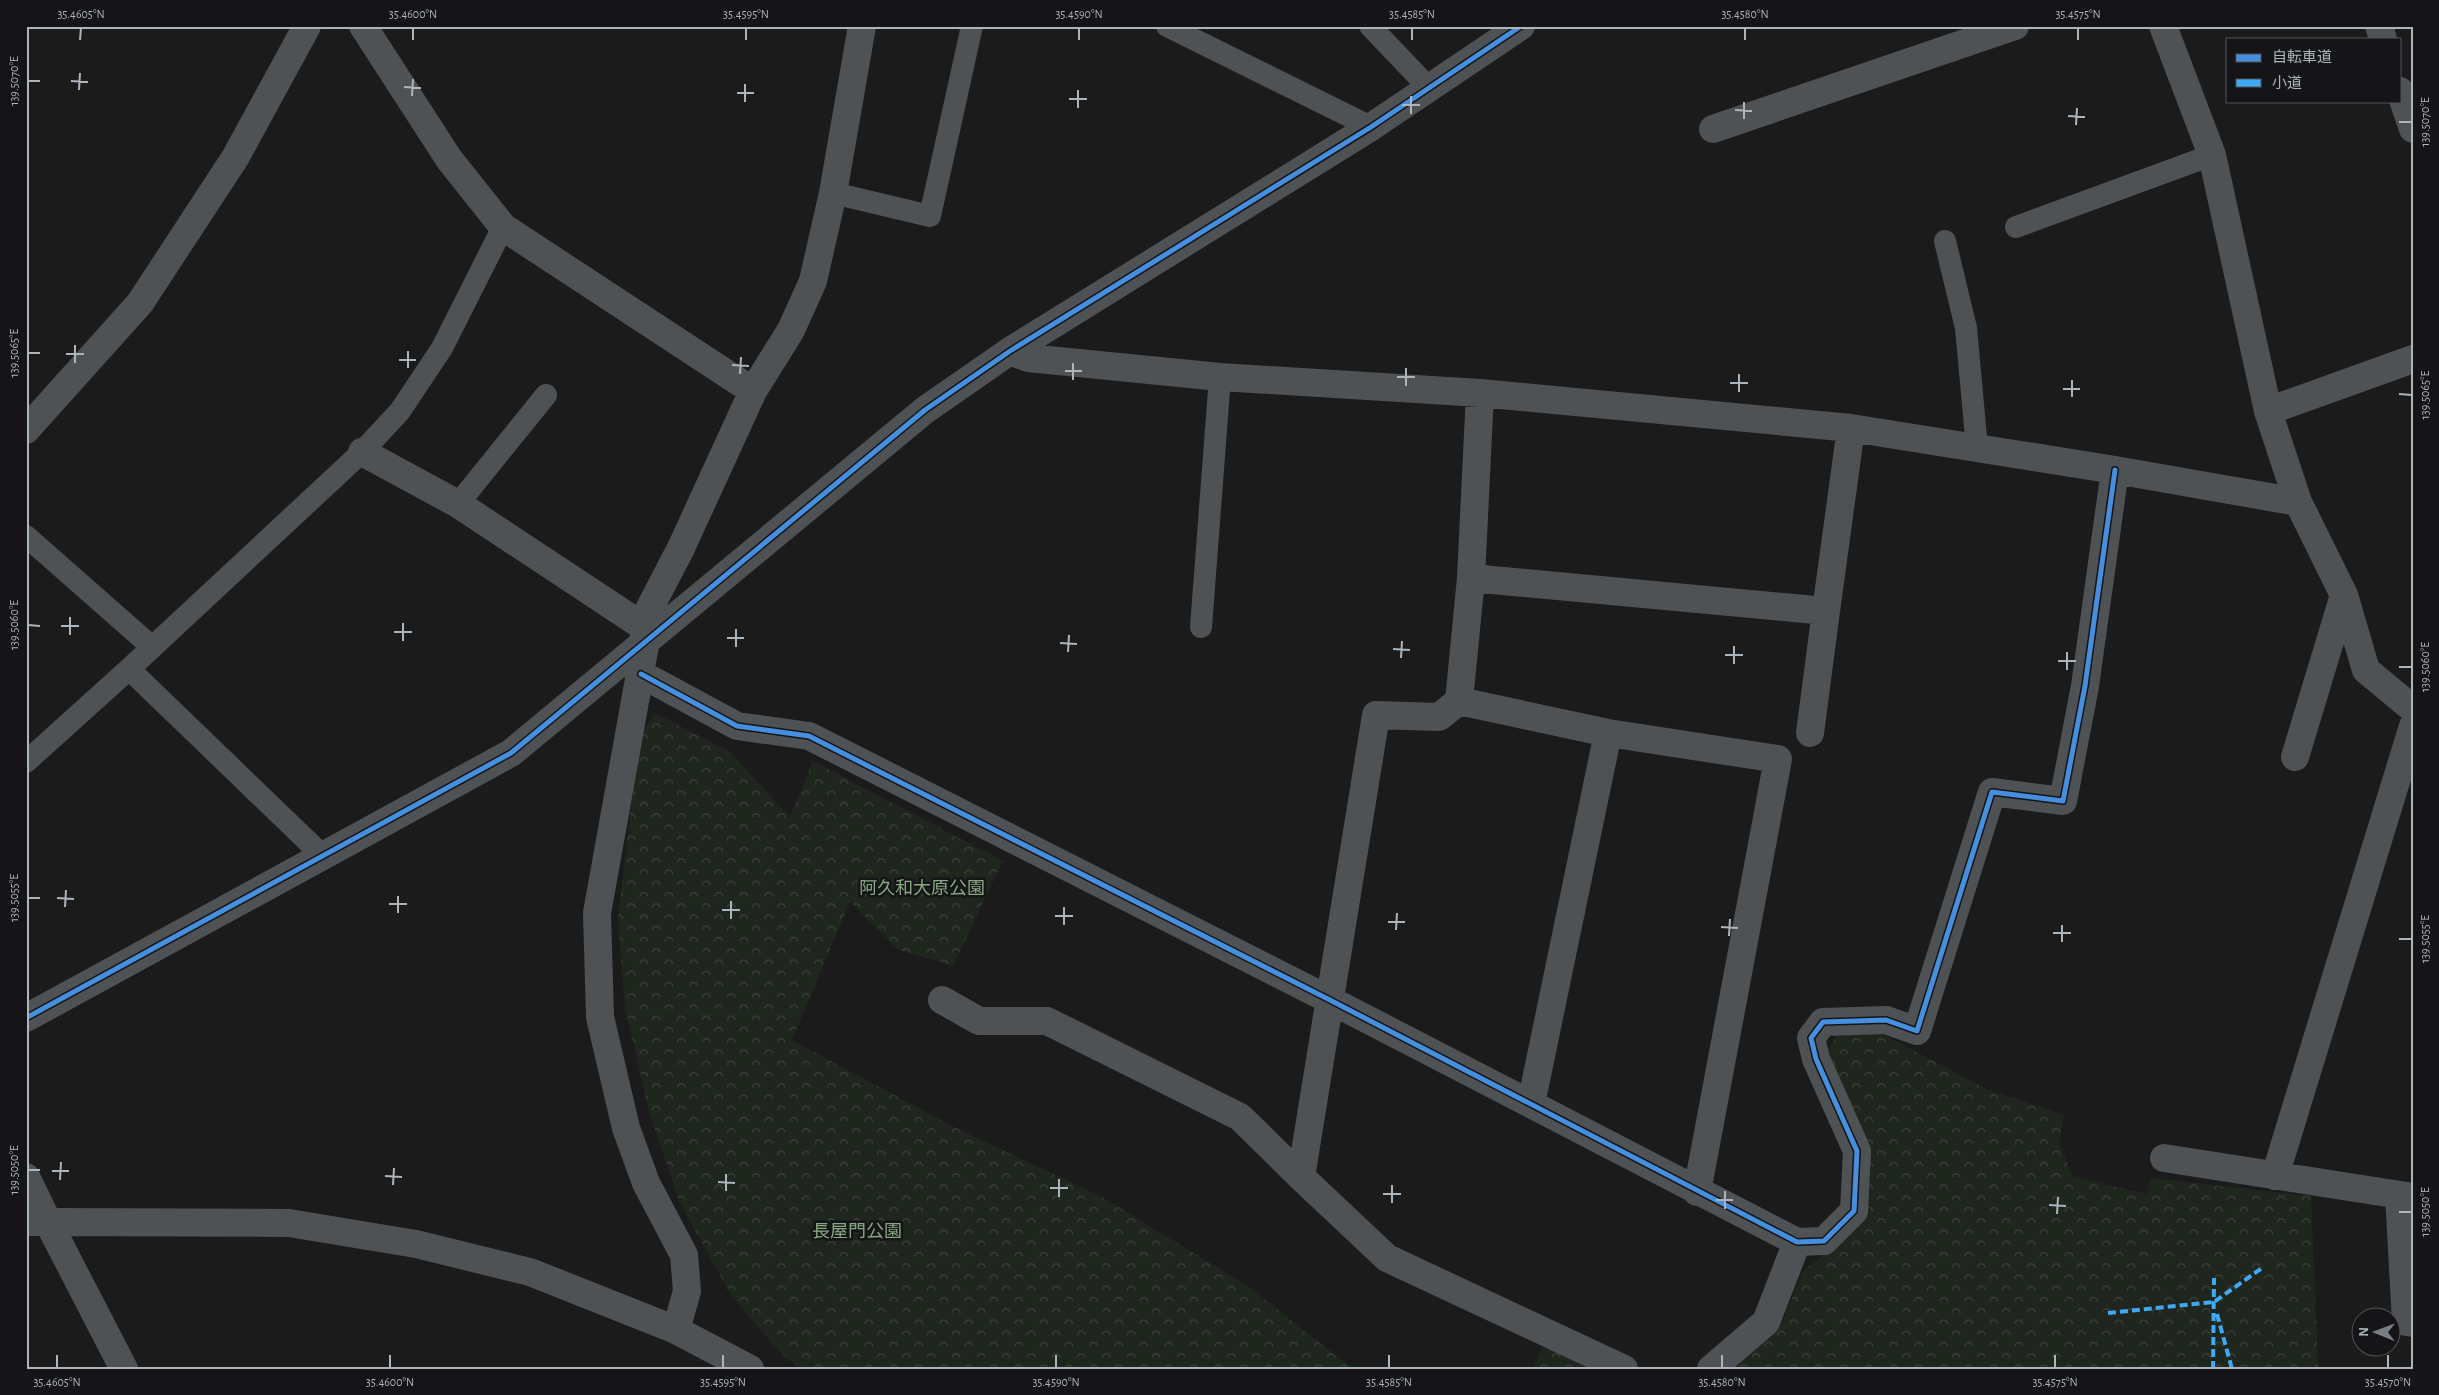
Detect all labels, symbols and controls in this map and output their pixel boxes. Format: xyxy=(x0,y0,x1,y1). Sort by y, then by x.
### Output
text: 35.4605°N xyxy=(57,8,105,20)
text: 35.4600°N xyxy=(389,8,437,20)
text: 35.4595°N xyxy=(723,8,769,20)
text: 35.4590°N xyxy=(1055,8,1103,20)
text: 35.4585°N xyxy=(1389,8,1435,20)
text: 35.4580°N xyxy=(1721,8,1769,20)
text: 35.4575°N xyxy=(2055,8,2101,20)
legend xyxy=(2226,38,2402,102)
text: 自転車道 xyxy=(2272,49,2332,65)
text: 139.5070°E xyxy=(8,56,20,106)
text: 小道 xyxy=(2272,75,2302,91)
text: 139.5070°E xyxy=(2419,97,2431,147)
text: 139.5065°E xyxy=(8,328,20,377)
text: 139.5065°E xyxy=(2419,370,2431,419)
text: 139.5060°E xyxy=(8,600,20,650)
text: 139.5060°E xyxy=(2419,642,2431,692)
text: 139.5055°E xyxy=(8,874,20,922)
park label: 阿久和大原公園 xyxy=(859,878,985,898)
text: 139.5055°E xyxy=(2419,915,2431,963)
text: 139.5050°E xyxy=(8,1145,20,1195)
text: 139.5050°E xyxy=(2419,1187,2431,1237)
park label: 長屋門公園 xyxy=(812,1222,902,1241)
north arrow xyxy=(2352,1308,2402,1358)
text: N xyxy=(2357,1327,2371,1337)
text: 35.4605°N xyxy=(33,1376,81,1388)
text: 35.4600°N xyxy=(366,1376,414,1388)
text: 35.4595°N xyxy=(700,1376,746,1388)
text: 35.4590°N xyxy=(1032,1376,1080,1388)
text: 35.4585°N xyxy=(1366,1376,1412,1388)
text: 35.4580°N xyxy=(1698,1376,1746,1388)
text: 35.4575°N xyxy=(2032,1376,2078,1388)
text: 35.4570°N xyxy=(2365,1376,2411,1388)

